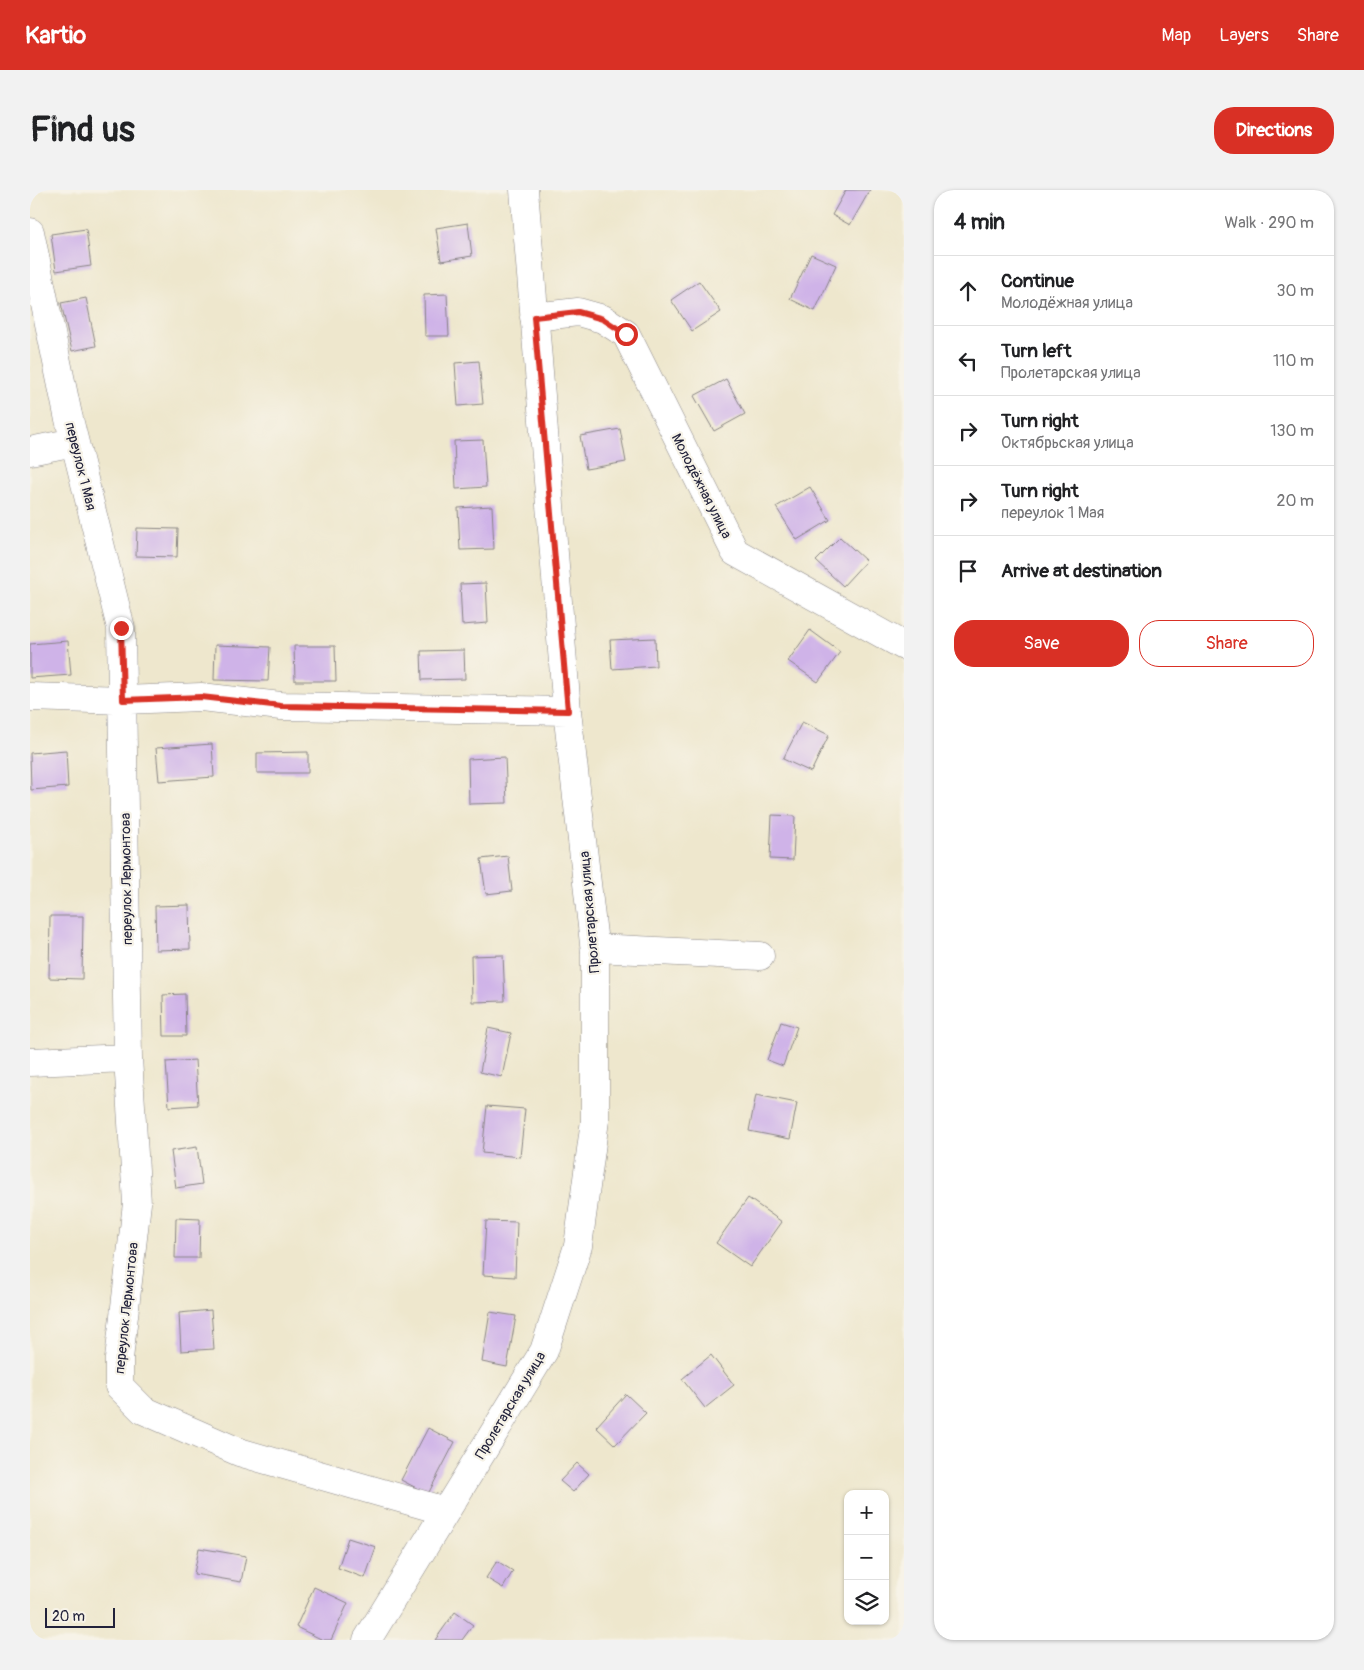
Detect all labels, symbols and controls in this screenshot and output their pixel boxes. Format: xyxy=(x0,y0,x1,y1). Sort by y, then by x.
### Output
text: Kartio xyxy=(25,21,86,50)
text: Map xyxy=(1162,24,1191,47)
text: Layers xyxy=(1219,24,1269,47)
text: Share xyxy=(1297,24,1339,47)
button: Directions xyxy=(1214,107,1334,154)
text: Find us xyxy=(30,108,135,152)
text: 4 min xyxy=(954,209,1005,236)
text: Walk · 290 m xyxy=(1225,213,1314,233)
text: Continue xyxy=(1001,269,1074,293)
icon: ahead xyxy=(954,277,982,305)
text: 30 m xyxy=(1276,281,1314,301)
text: Молодёжная улица xyxy=(1001,293,1133,313)
route start xyxy=(615,323,638,346)
text: Turn left xyxy=(1001,339,1071,363)
icon: left xyxy=(954,347,982,375)
text: 110 m xyxy=(1273,351,1314,371)
text: Пролетарская улица xyxy=(1001,363,1141,383)
text: Turn right xyxy=(1001,409,1079,433)
icon: right xyxy=(954,417,982,445)
street label: переулок 1 Мая xyxy=(61,420,100,512)
text: 130 m xyxy=(1270,421,1314,441)
street label: Молодёжная улица xyxy=(668,431,735,541)
text: Октябрьская улица xyxy=(1001,433,1134,453)
text: Turn right xyxy=(1001,479,1079,503)
icon: right xyxy=(954,487,982,515)
text: 20 m xyxy=(1276,491,1314,511)
text: переулок 1 Мая xyxy=(1001,503,1104,523)
icon: arrive xyxy=(954,557,982,585)
text: Arrive at destination xyxy=(1001,559,1162,583)
route end xyxy=(110,617,133,640)
button: Save xyxy=(954,620,1129,667)
button: Share xyxy=(1139,620,1314,667)
street label: переулок Лермонтова xyxy=(117,813,136,945)
street label: Пролетарская улица xyxy=(576,850,603,974)
street label: переулок Лермонтова xyxy=(111,1241,142,1375)
street label: Пролетарская улица xyxy=(472,1348,549,1462)
map controls xyxy=(844,1490,889,1625)
button: + xyxy=(844,1490,889,1535)
button: − xyxy=(844,1535,889,1580)
button: layers xyxy=(844,1580,889,1625)
scale bar xyxy=(45,1605,115,1628)
text: 20 m xyxy=(52,1608,85,1625)

